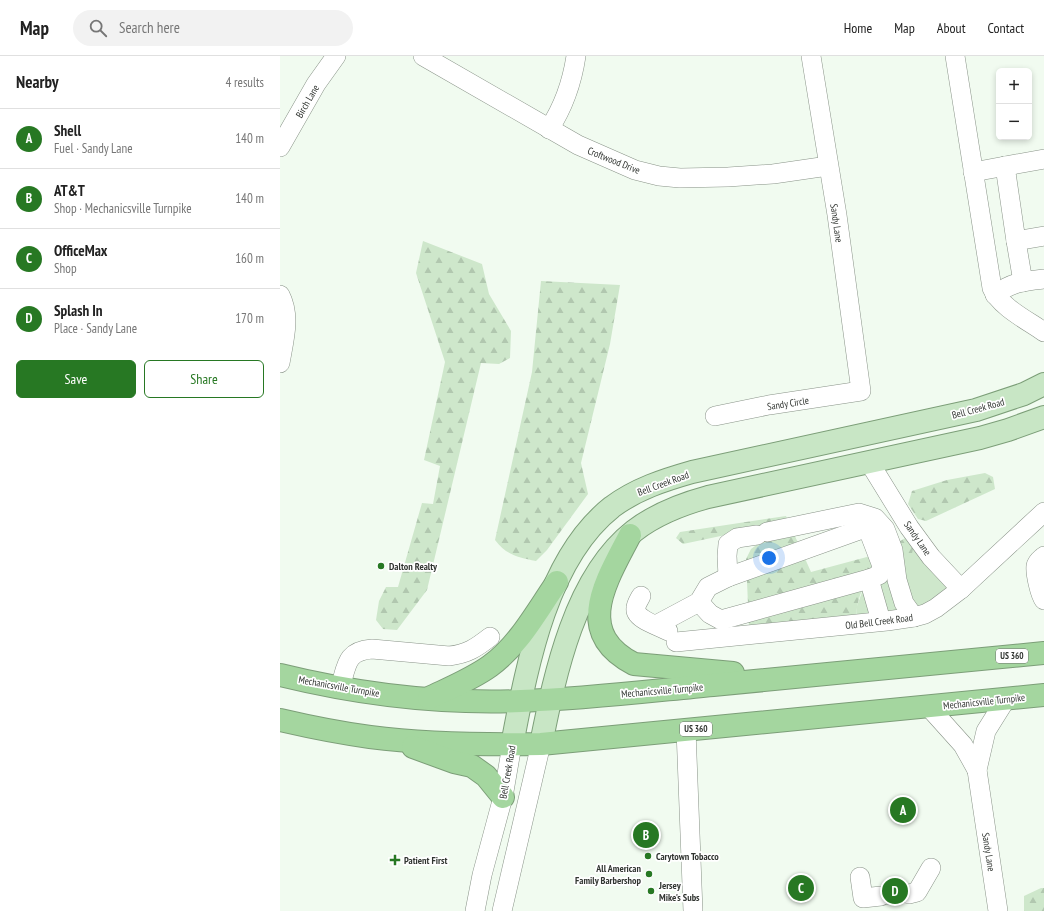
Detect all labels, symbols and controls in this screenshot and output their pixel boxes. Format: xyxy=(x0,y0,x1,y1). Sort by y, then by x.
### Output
search box xyxy=(73,10,353,46)
text: Map xyxy=(20,16,49,40)
icon: search xyxy=(87,17,109,39)
text: Search here xyxy=(119,18,180,37)
text: Home xyxy=(844,19,872,37)
text: Map xyxy=(894,19,915,37)
text: About xyxy=(937,19,966,37)
text: Contact xyxy=(988,19,1024,37)
map controls xyxy=(996,68,1032,140)
button: + xyxy=(996,68,1032,104)
text: Nearby xyxy=(16,71,59,93)
text: 4 results xyxy=(225,74,264,91)
street label: Birch Lane xyxy=(293,82,322,120)
button: − xyxy=(996,104,1032,140)
text: Shell xyxy=(54,121,81,140)
text: A xyxy=(26,130,32,147)
text: 140 m xyxy=(235,130,264,147)
text: Fuel · Sandy Lane xyxy=(54,140,133,157)
street label: Croftwood Drive xyxy=(586,144,642,177)
text: AT&T xyxy=(54,181,85,200)
text: B xyxy=(26,190,32,207)
text: 140 m xyxy=(235,190,264,207)
text: Shop · Mechanicsville Turnpike xyxy=(54,200,192,217)
street label: Sandy Lane xyxy=(827,203,846,243)
text: OfficeMax xyxy=(54,241,107,260)
text: C xyxy=(26,250,32,267)
text: 160 m xyxy=(235,250,264,267)
text: Shop xyxy=(54,260,77,277)
text: Splash In xyxy=(54,301,103,320)
text: D xyxy=(26,310,32,327)
text: 170 m xyxy=(235,310,264,327)
text: Place · Sandy Lane xyxy=(54,320,137,337)
button: Save xyxy=(16,360,136,398)
button: Share xyxy=(144,360,264,398)
street label: Sandy Circle xyxy=(766,394,810,413)
street label: Bell Creek Road xyxy=(950,395,1006,422)
street label: Bell Creek Road xyxy=(636,468,691,499)
street label: Sandy Lane xyxy=(901,519,934,558)
your location xyxy=(759,548,779,568)
place label: Dalton Realty xyxy=(389,560,438,573)
marker: Dalton Realty xyxy=(376,561,386,571)
street label: Old Bell Creek Road xyxy=(844,611,914,632)
road number: US 360 xyxy=(996,649,1028,663)
street label: Mechanicsville Turnpike xyxy=(297,673,380,700)
street label: Mechanicsville Turnpike xyxy=(621,680,704,701)
street label: Mechanicsville Turnpike xyxy=(943,691,1026,712)
road number: US 360 xyxy=(680,722,712,736)
street label: Bell Creek Road xyxy=(496,744,519,800)
pin: A xyxy=(890,795,916,825)
pin: B xyxy=(633,820,659,850)
street label: Sandy Lane xyxy=(979,832,998,872)
place label: Carytown Tobacco xyxy=(656,850,719,863)
marker: Carytown Tobacco xyxy=(643,851,653,861)
marker: Patient First xyxy=(389,854,401,866)
place label: Patient First xyxy=(404,854,447,867)
place label: All American Family Barbershop xyxy=(575,862,642,887)
marker: All American Family Barbershop xyxy=(644,869,654,879)
pin: C xyxy=(788,873,814,903)
pin: D xyxy=(882,876,908,906)
place label: Jersey Mike's Subs xyxy=(658,879,700,904)
marker: Jersey Mike's Subs xyxy=(646,886,656,896)

